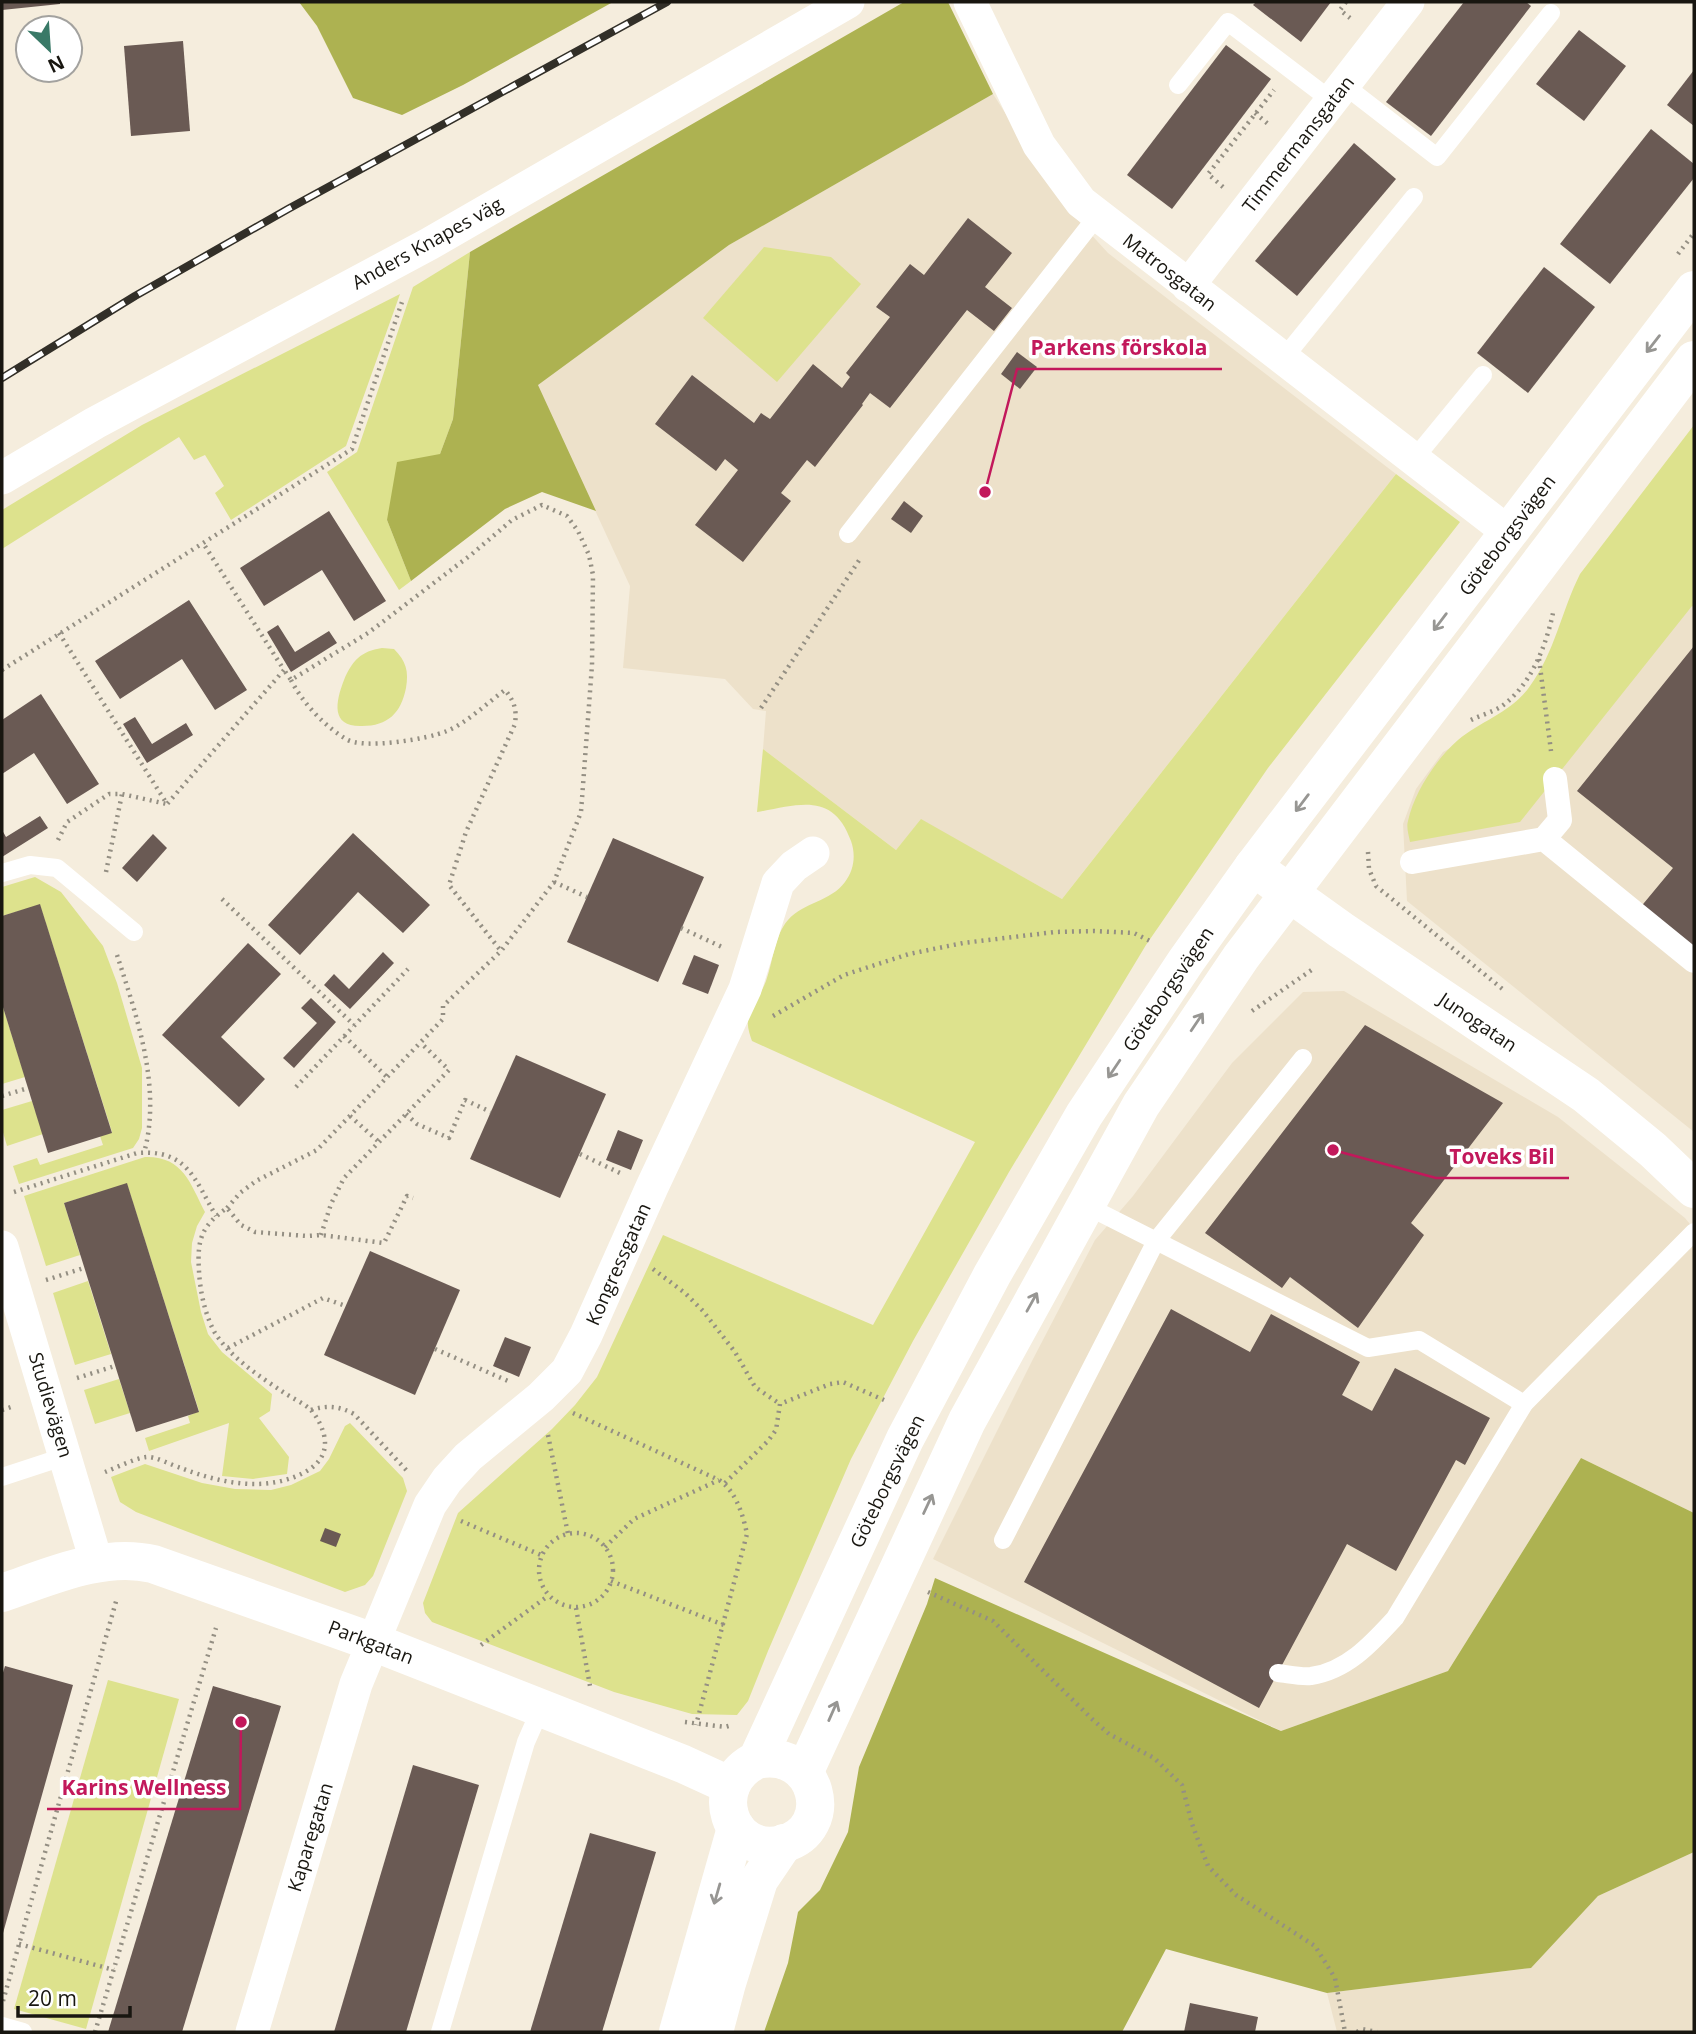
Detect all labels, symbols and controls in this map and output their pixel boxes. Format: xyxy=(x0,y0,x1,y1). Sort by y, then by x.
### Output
north arrow xyxy=(14,14,84,84)
text: N xyxy=(44,49,69,79)
street label: Timmermansgatan xyxy=(1236,70,1360,218)
street label: Anders Knapes väg xyxy=(347,191,507,295)
street label: Matrosgatan xyxy=(1118,227,1222,317)
callout: Parkens förskola xyxy=(1017,327,1222,369)
text: Parkens förskola xyxy=(1031,333,1207,361)
one-way arrow xyxy=(1645,334,1660,353)
street label: Göteborgsvägen xyxy=(1453,469,1561,601)
one-way arrow xyxy=(1432,612,1447,631)
one-way arrow xyxy=(1294,793,1309,811)
street label: Göteborgsvägen xyxy=(1117,921,1219,1057)
street label: Junogatan xyxy=(1432,985,1522,1058)
one-way arrow xyxy=(1190,1013,1204,1032)
one-way arrow xyxy=(1107,1059,1122,1078)
callout: Toveks Bil xyxy=(1436,1136,1569,1178)
text: Toveks Bil xyxy=(1449,1142,1555,1170)
street label: Kongressgatan xyxy=(579,1199,657,1329)
one-way arrow xyxy=(1026,1292,1039,1313)
street label: Studievägen xyxy=(23,1349,79,1461)
street label: Göteborgsvägen xyxy=(843,1410,931,1552)
one-way arrow xyxy=(921,1494,935,1515)
street label: Parkgatan xyxy=(325,1614,417,1670)
one-way arrow xyxy=(827,1701,840,1722)
callout: Karins Wellness xyxy=(47,1767,240,1809)
text: Karins Wellness xyxy=(62,1773,226,1801)
street label: Kaparegatan xyxy=(281,1779,339,1895)
one-way arrow xyxy=(709,1882,722,1904)
scale bar xyxy=(18,1974,130,2018)
text: 20 m xyxy=(28,1984,77,2012)

